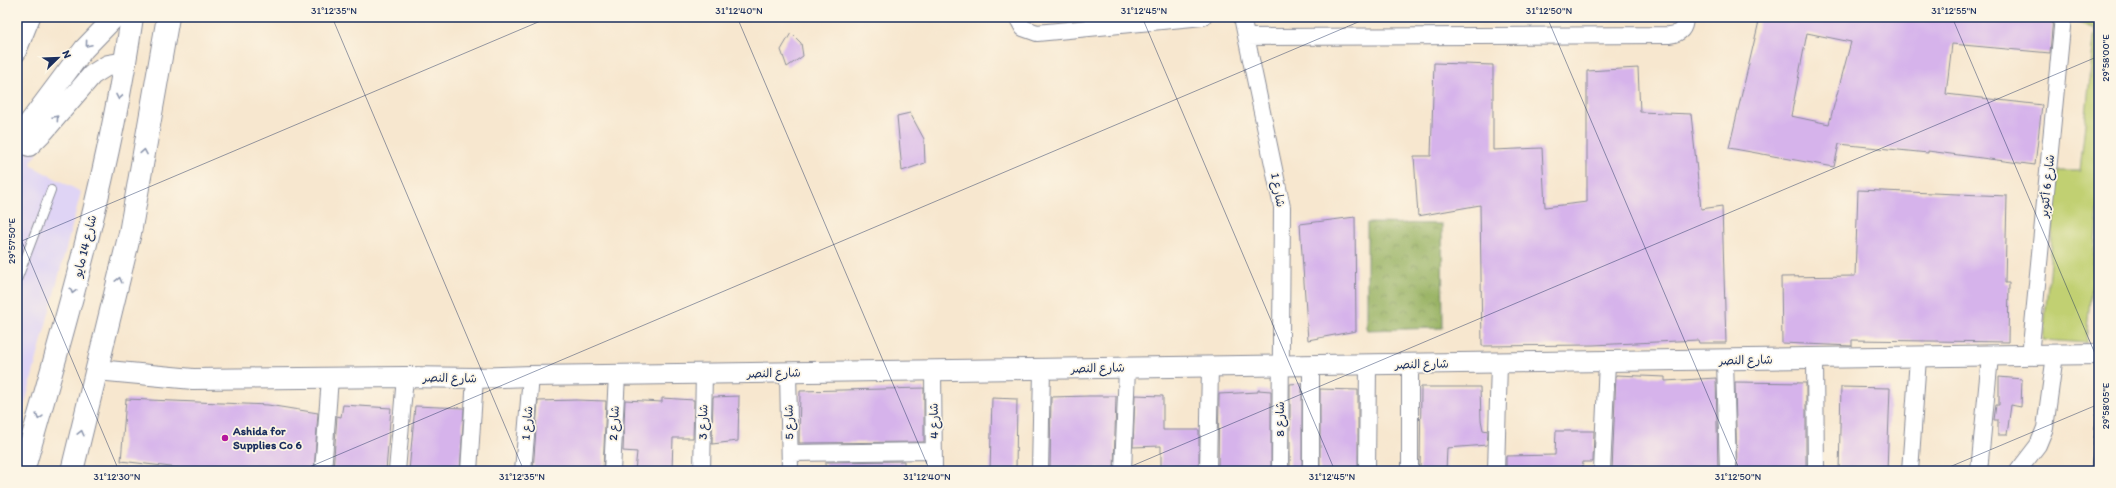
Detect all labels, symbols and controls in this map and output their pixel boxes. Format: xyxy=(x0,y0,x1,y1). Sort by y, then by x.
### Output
text: 31°12'35"N xyxy=(311,4,357,17)
text: 31°12'40"N xyxy=(715,4,763,17)
text: 31°12'45"N xyxy=(1121,4,1167,17)
text: 31°12'50"N xyxy=(1526,4,1573,17)
text: 31°12'55"N xyxy=(1931,4,1977,17)
text: 29°58'00"E xyxy=(2099,34,2112,82)
north arrow xyxy=(38,38,78,78)
one-way arrow xyxy=(85,40,92,47)
text: N xyxy=(59,48,74,60)
one-way arrow xyxy=(115,94,124,100)
one-way arrow xyxy=(51,115,58,122)
one-way arrow xyxy=(139,149,148,155)
street label: شارع 6 أكتوبر xyxy=(2037,154,2059,219)
street label: شارع 1 xyxy=(1266,172,1288,208)
street label: شارع 14 مايو xyxy=(70,214,101,280)
text: 29°57'50"E xyxy=(5,217,18,264)
one-way arrow xyxy=(114,276,123,283)
one-way arrow xyxy=(69,288,78,295)
street label: شارع النصر xyxy=(1718,353,1773,369)
street label: شارع النصر xyxy=(1394,357,1449,373)
street label: شارع النصر xyxy=(1070,361,1125,377)
street label: شارع النصر xyxy=(746,366,801,382)
street label: شارع النصر xyxy=(422,371,477,387)
text: 29°58'05"E xyxy=(2099,382,2112,429)
street label: شارع 8 xyxy=(1273,401,1289,437)
street label: شارع 4 xyxy=(927,403,943,439)
street label: شارع 3 xyxy=(696,404,712,440)
street label: شارع 5 xyxy=(782,404,798,440)
street label: شارع 1 xyxy=(519,405,537,441)
street label: شارع 2 xyxy=(606,405,624,441)
one-way arrow xyxy=(35,413,44,420)
place label: Ashida for Supplies Co 6 xyxy=(232,424,302,453)
one-way arrow xyxy=(77,430,85,436)
marker: Ashida for Supplies Co 6 xyxy=(220,433,230,443)
text: 31°12'30"N xyxy=(94,470,141,483)
text: 31°12'35"N xyxy=(499,470,545,483)
text: 31°12'40"N xyxy=(903,470,951,483)
text: 31°12'45"N xyxy=(1309,470,1355,483)
text: 31°12'50"N xyxy=(1715,470,1762,483)

